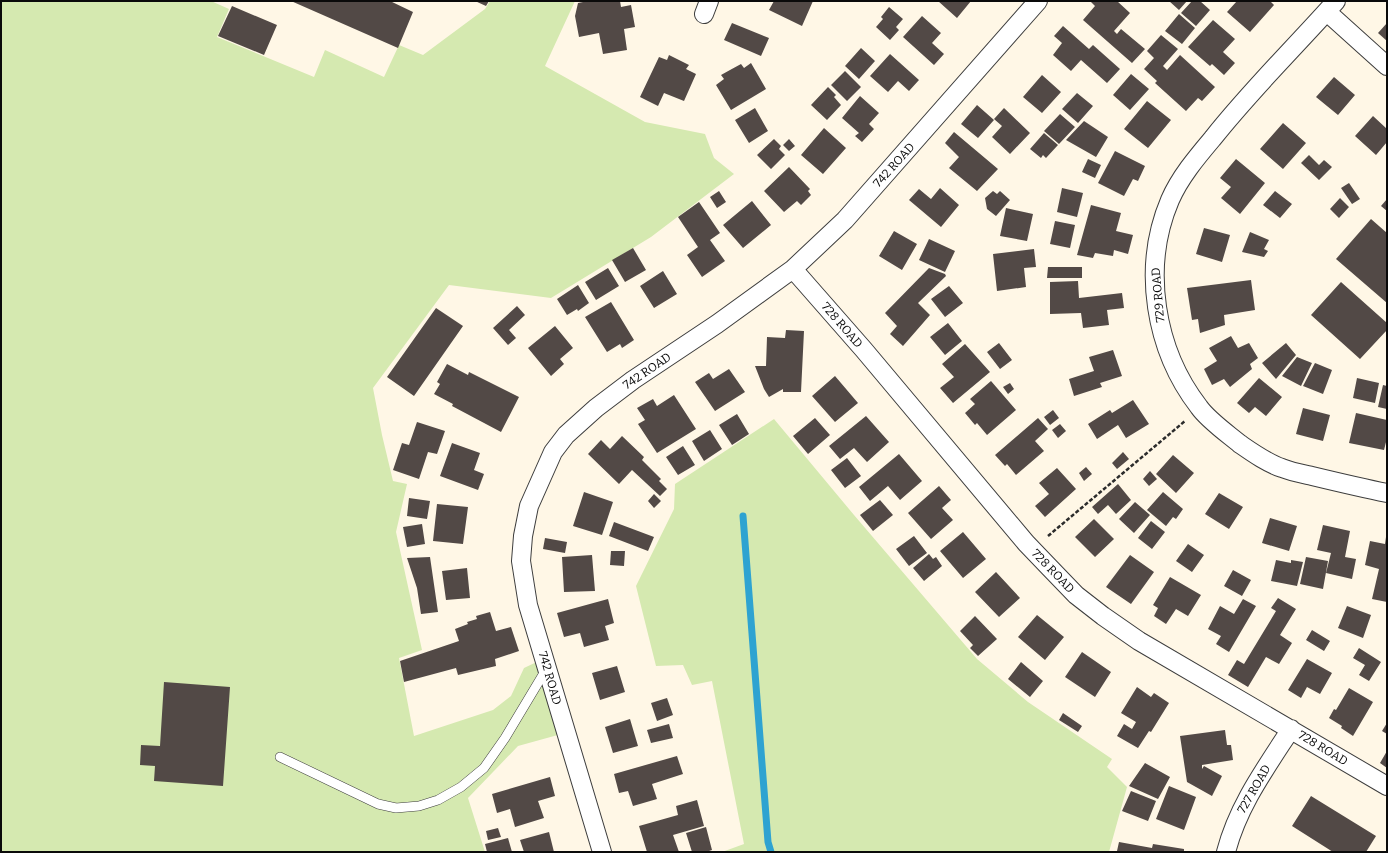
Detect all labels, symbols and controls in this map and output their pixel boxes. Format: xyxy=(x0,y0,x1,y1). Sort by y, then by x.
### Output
street label: 742 ROAD xyxy=(870,140,918,190)
street label: 729 ROAD xyxy=(1149,267,1167,323)
street label: 728 ROAD xyxy=(819,300,865,350)
street label: 742 ROAD xyxy=(620,350,674,392)
street label: 728 ROAD xyxy=(1029,546,1077,596)
street label: 742 ROAD xyxy=(536,650,564,706)
street label: 728 ROAD xyxy=(1296,728,1350,768)
street label: 727 ROAD xyxy=(1234,762,1274,816)

